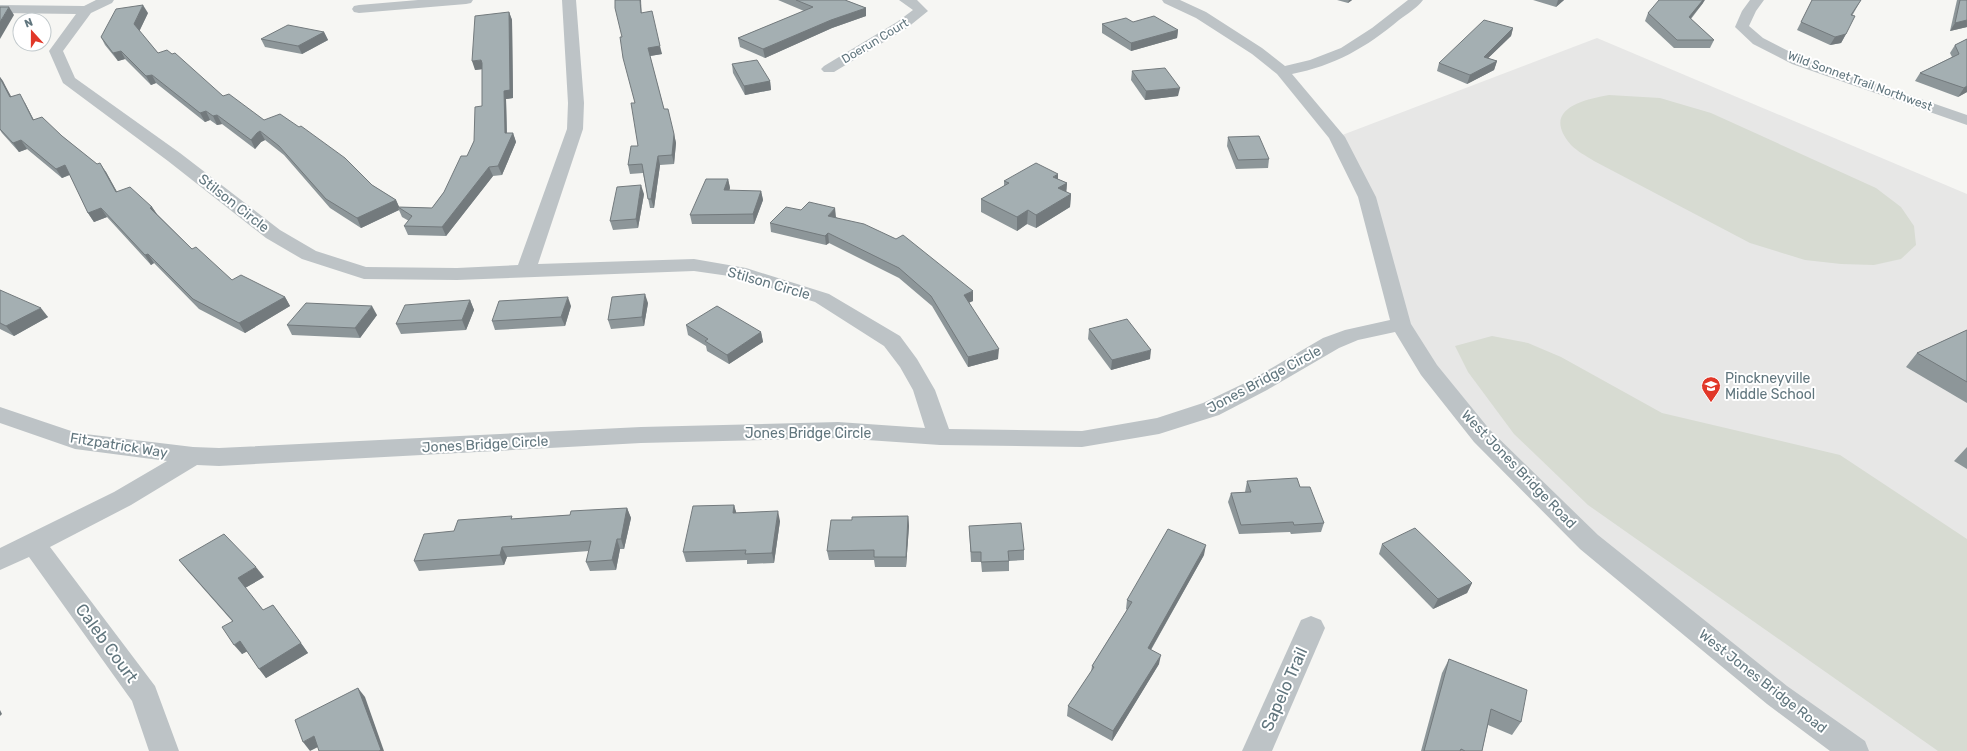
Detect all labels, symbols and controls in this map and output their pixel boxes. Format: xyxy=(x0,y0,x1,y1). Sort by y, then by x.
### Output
north arrow xyxy=(12,12,52,52)
street label: Doerun Court xyxy=(839,15,911,66)
text: N xyxy=(23,16,35,31)
street label: Wild Sonnet Trail Northwest xyxy=(1786,48,1935,114)
street label: Stilson Circle xyxy=(195,171,273,236)
street label: Stilson Circle xyxy=(726,264,812,303)
street label: Jones Bridge Circle xyxy=(1204,342,1324,417)
place label: Pinckneyville Middle School xyxy=(1725,370,1815,403)
school or university icon: Pinckneyville Middle School xyxy=(1700,375,1722,403)
street label: West Jones Bridge Road xyxy=(1458,407,1580,532)
street label: Jones Bridge Circle xyxy=(745,425,871,442)
street label: Fitzpatrick Way xyxy=(69,429,169,462)
street label: Jones Bridge Circle xyxy=(421,433,549,456)
street label: Caleb Court xyxy=(72,599,143,687)
street label: West Jones Bridge Road xyxy=(1695,626,1830,737)
street label: Sapelo Trail xyxy=(1257,644,1311,734)

